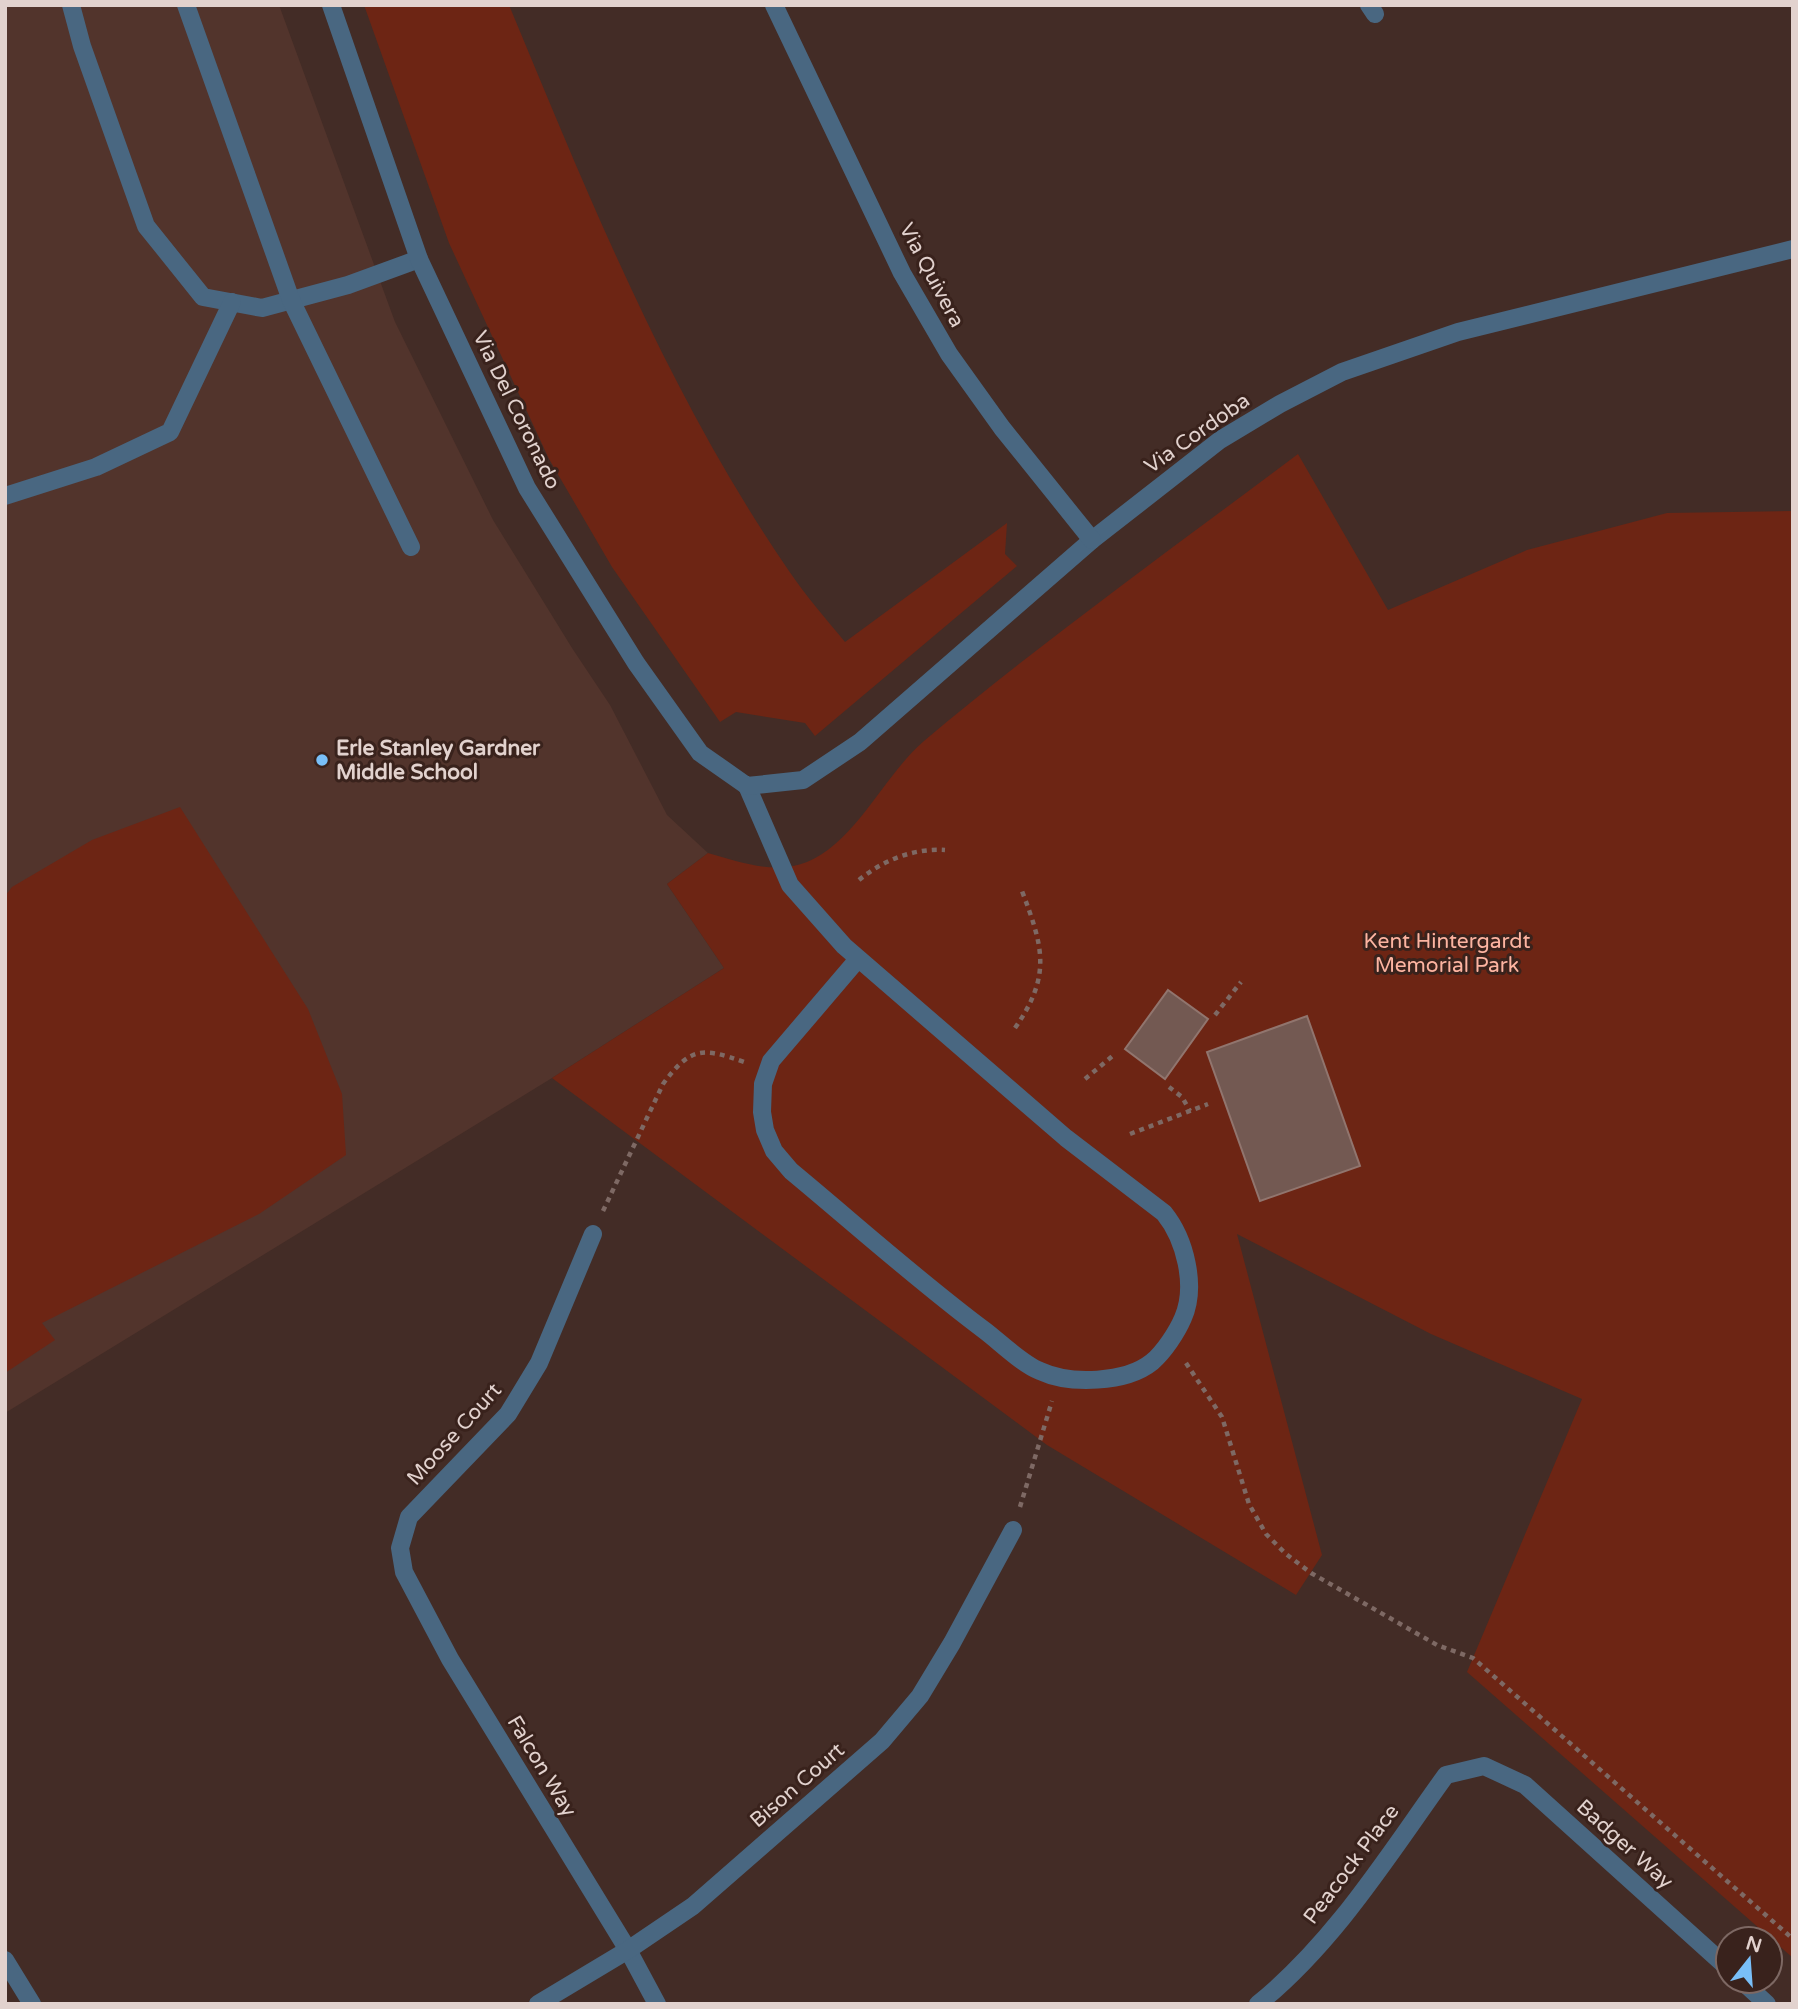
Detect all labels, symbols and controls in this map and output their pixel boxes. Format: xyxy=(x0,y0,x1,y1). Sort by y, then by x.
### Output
street label: Via Quivera xyxy=(894,219,969,332)
street label: Via Del Coronado xyxy=(467,327,566,493)
street label: Via Cordoba xyxy=(1140,388,1255,479)
place label: Erle Stanley Gardner Middle School xyxy=(336,736,541,785)
marker: Erle Stanley Gardner Middle School xyxy=(314,752,330,768)
park label: Kent Hintergardt Memorial Park xyxy=(1364,929,1530,978)
street label: Moose Court xyxy=(402,1378,507,1491)
street label: Falcon Way xyxy=(502,1711,582,1821)
street label: Bison Court xyxy=(745,1738,850,1833)
street label: Badger Way xyxy=(1571,1794,1678,1894)
street label: Peacock Place xyxy=(1298,1799,1405,1929)
north arrow xyxy=(1714,1925,1784,1995)
text: N xyxy=(1743,1932,1764,1957)

